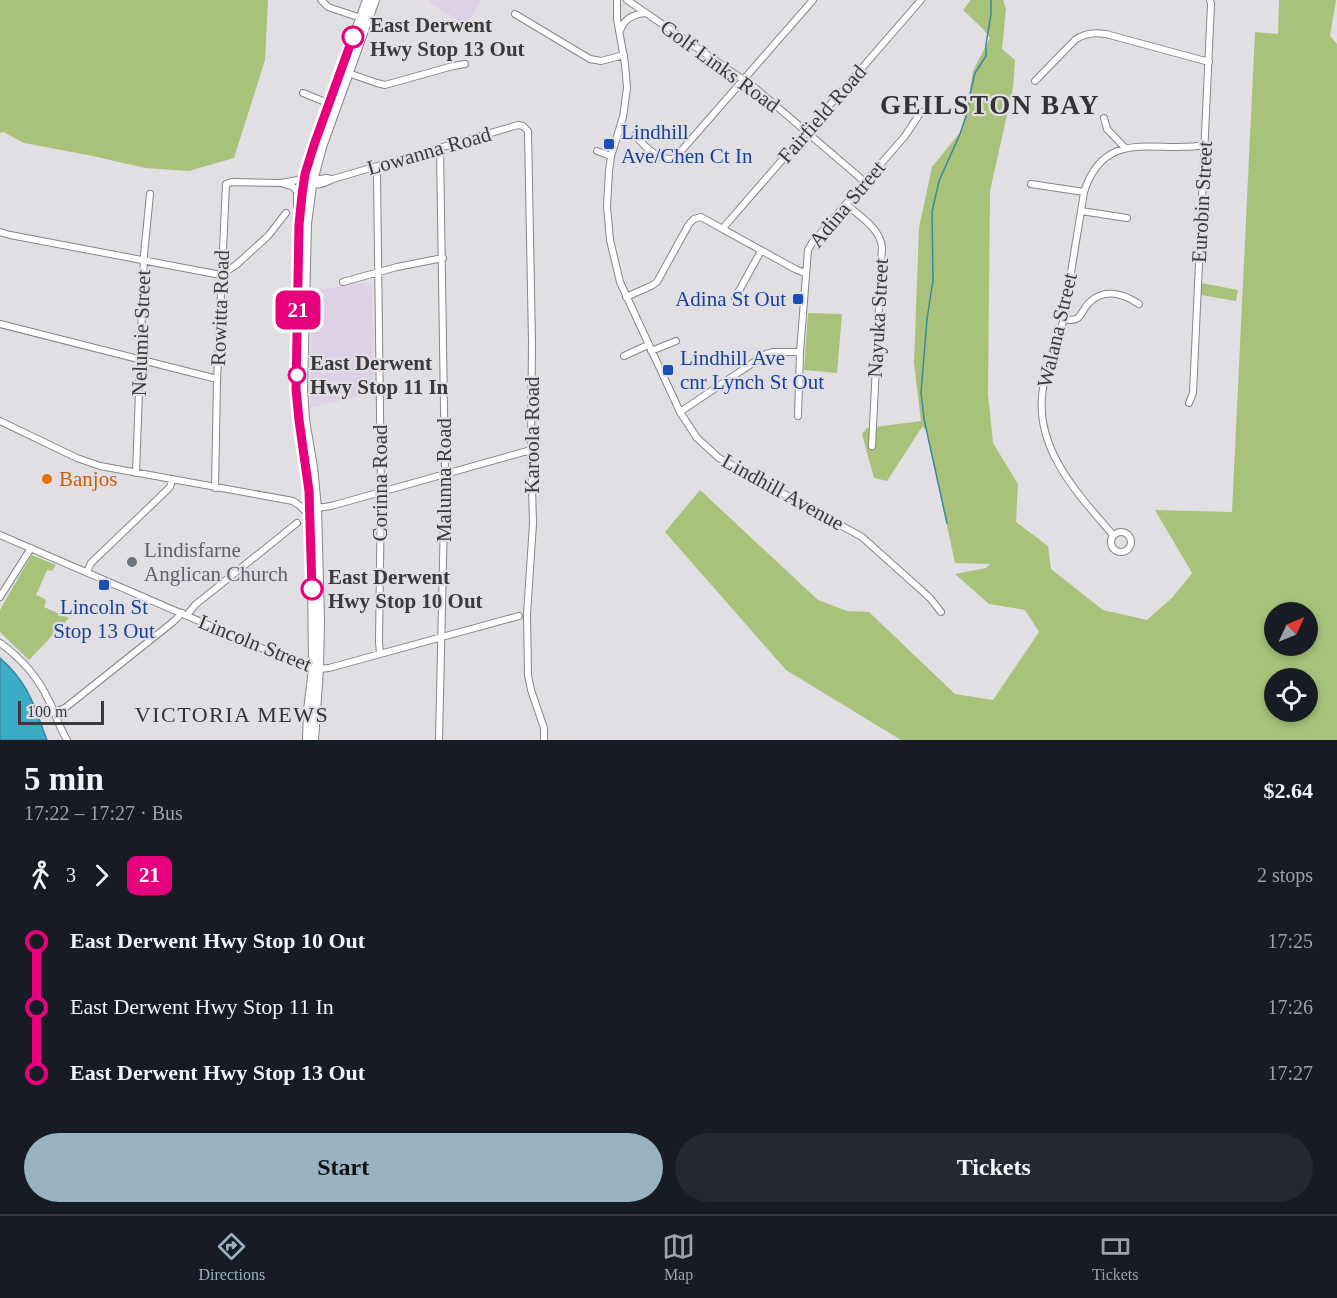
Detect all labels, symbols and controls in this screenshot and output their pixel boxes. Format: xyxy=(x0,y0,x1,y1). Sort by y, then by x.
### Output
place label: East Derwent Hwy Stop 13 Out xyxy=(370,13,525,61)
street label: Golf Links Road xyxy=(656,15,785,117)
marker: East Derwent Hwy Stop 13 Out xyxy=(342,26,364,48)
street label: Fairfield Road xyxy=(773,60,871,168)
district label: GEILSTON BAY xyxy=(880,90,1100,120)
place label: Lindhill Ave/Chen Ct In xyxy=(621,120,753,168)
street label: Lowanna Road xyxy=(364,122,494,180)
marker: Lindhill Ave/Chen Ct In xyxy=(602,137,616,151)
street label: Eurobin Street xyxy=(1187,140,1217,263)
street label: Adina Street xyxy=(804,156,890,252)
street label: Rowitta Road xyxy=(206,249,234,366)
street label: Nayuka Street xyxy=(863,258,893,378)
street label: Nelumie Street xyxy=(127,269,155,397)
street label: Walana Street xyxy=(1032,270,1082,390)
place label: Adina St Out xyxy=(675,287,786,311)
line badge: 21 xyxy=(271,290,325,330)
marker: Adina St Out xyxy=(791,292,805,306)
text: 21 xyxy=(288,298,309,322)
place label: Lindhill Ave cnr Lynch St Out xyxy=(680,346,824,394)
place label: East Derwent Hwy Stop 11 In xyxy=(310,351,449,399)
marker: Lindhill Ave cnr Lynch St Out xyxy=(661,363,675,377)
marker: East Derwent Hwy Stop 11 In xyxy=(288,366,306,384)
street label: Karoola Road xyxy=(520,376,544,494)
street label: Malunna Road xyxy=(432,417,456,542)
street label: Corinna Road xyxy=(368,424,392,542)
street label: Lindhill Avenue xyxy=(718,449,848,535)
place label: Banjos xyxy=(59,467,117,491)
marker: Banjos xyxy=(40,472,54,486)
place label: Lindisfarne Anglican Church xyxy=(144,538,289,586)
marker: Lindisfarne Anglican Church xyxy=(125,555,139,569)
place label: East Derwent Hwy Stop 10 Out xyxy=(328,565,483,613)
marker: Lincoln St Stop 13 Out xyxy=(97,578,111,592)
marker: East Derwent Hwy Stop 10 Out xyxy=(301,578,323,600)
place label: Lincoln St Stop 13 Out xyxy=(53,595,155,643)
north arrow xyxy=(1264,602,1318,656)
map controls xyxy=(1264,602,1318,722)
street label: Lincoln Street xyxy=(195,609,315,677)
button: locate xyxy=(1264,668,1318,722)
scale bar xyxy=(18,698,104,726)
district label: VICTORIA MEWS xyxy=(135,702,329,727)
text: 100 m xyxy=(27,703,67,720)
text: 5 min xyxy=(24,761,104,797)
text: $2.64 xyxy=(1264,778,1313,803)
text: 17:22 – 17:27 · Bus xyxy=(24,802,183,824)
icon: walk xyxy=(24,859,57,892)
icon: forward xyxy=(85,859,118,892)
text: 21 xyxy=(139,863,160,887)
text: 3 xyxy=(66,864,76,886)
text: 2 stops xyxy=(1257,864,1313,886)
text: East Derwent Hwy Stop 10 Out xyxy=(70,928,365,953)
text: 17:25 xyxy=(1267,930,1313,952)
text: East Derwent Hwy Stop 11 In xyxy=(70,994,334,1019)
text: 17:26 xyxy=(1267,996,1313,1018)
text: East Derwent Hwy Stop 13 Out xyxy=(70,1060,365,1085)
text: 17:27 xyxy=(1267,1062,1313,1084)
button: Start xyxy=(24,1133,663,1202)
button: Tickets xyxy=(675,1133,1313,1202)
tab: Directions xyxy=(198,1230,265,1284)
tab: Map xyxy=(662,1230,695,1284)
tab: Tickets xyxy=(1092,1230,1139,1284)

